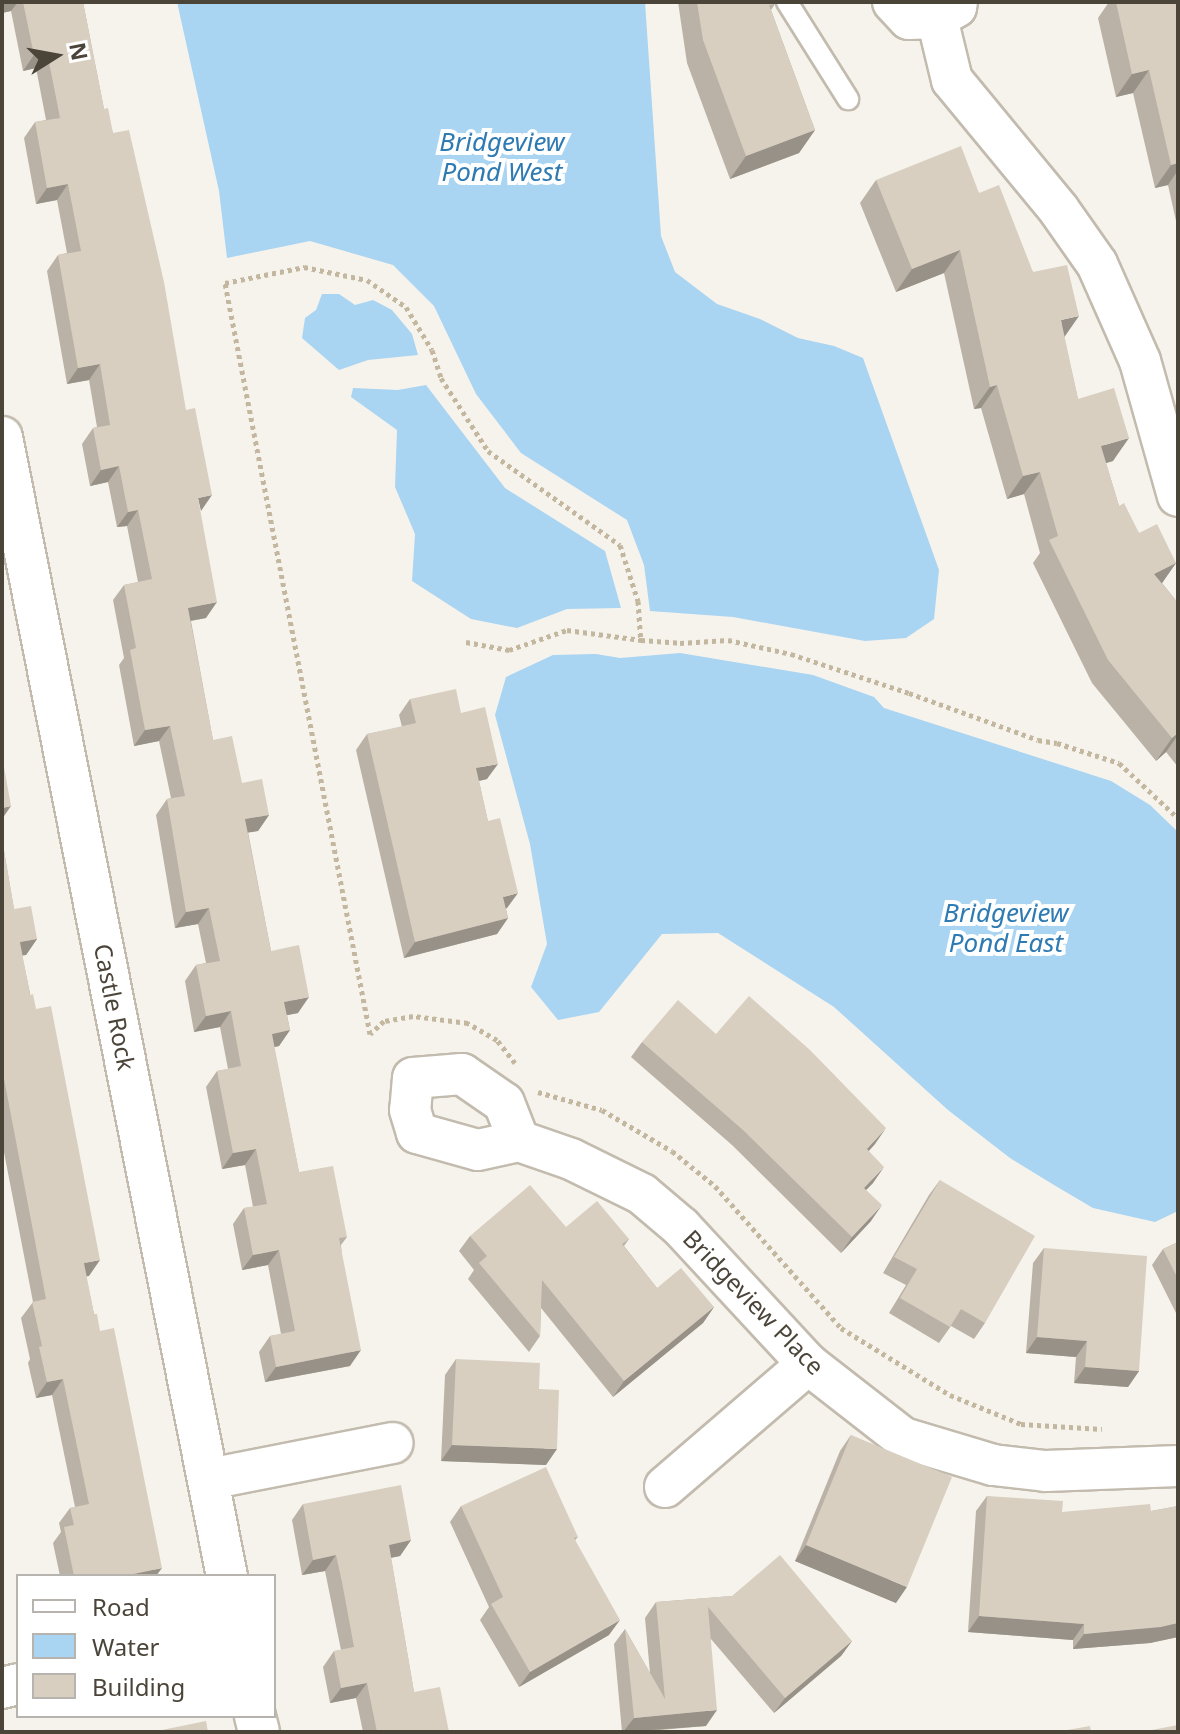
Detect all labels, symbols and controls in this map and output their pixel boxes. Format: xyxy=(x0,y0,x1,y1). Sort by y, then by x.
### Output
north arrow xyxy=(16,16,96,96)
text: N xyxy=(63,40,96,63)
water label: Bridgeview Pond West xyxy=(439,126,565,188)
water label: Bridgeview Pond East xyxy=(943,897,1069,958)
street label: Castle Rock xyxy=(89,941,141,1073)
street label: Bridgeview Place xyxy=(678,1224,830,1380)
legend xyxy=(16,1574,276,1718)
text: Road xyxy=(92,1590,150,1623)
text: Water xyxy=(92,1630,159,1663)
text: Building xyxy=(92,1670,185,1703)

